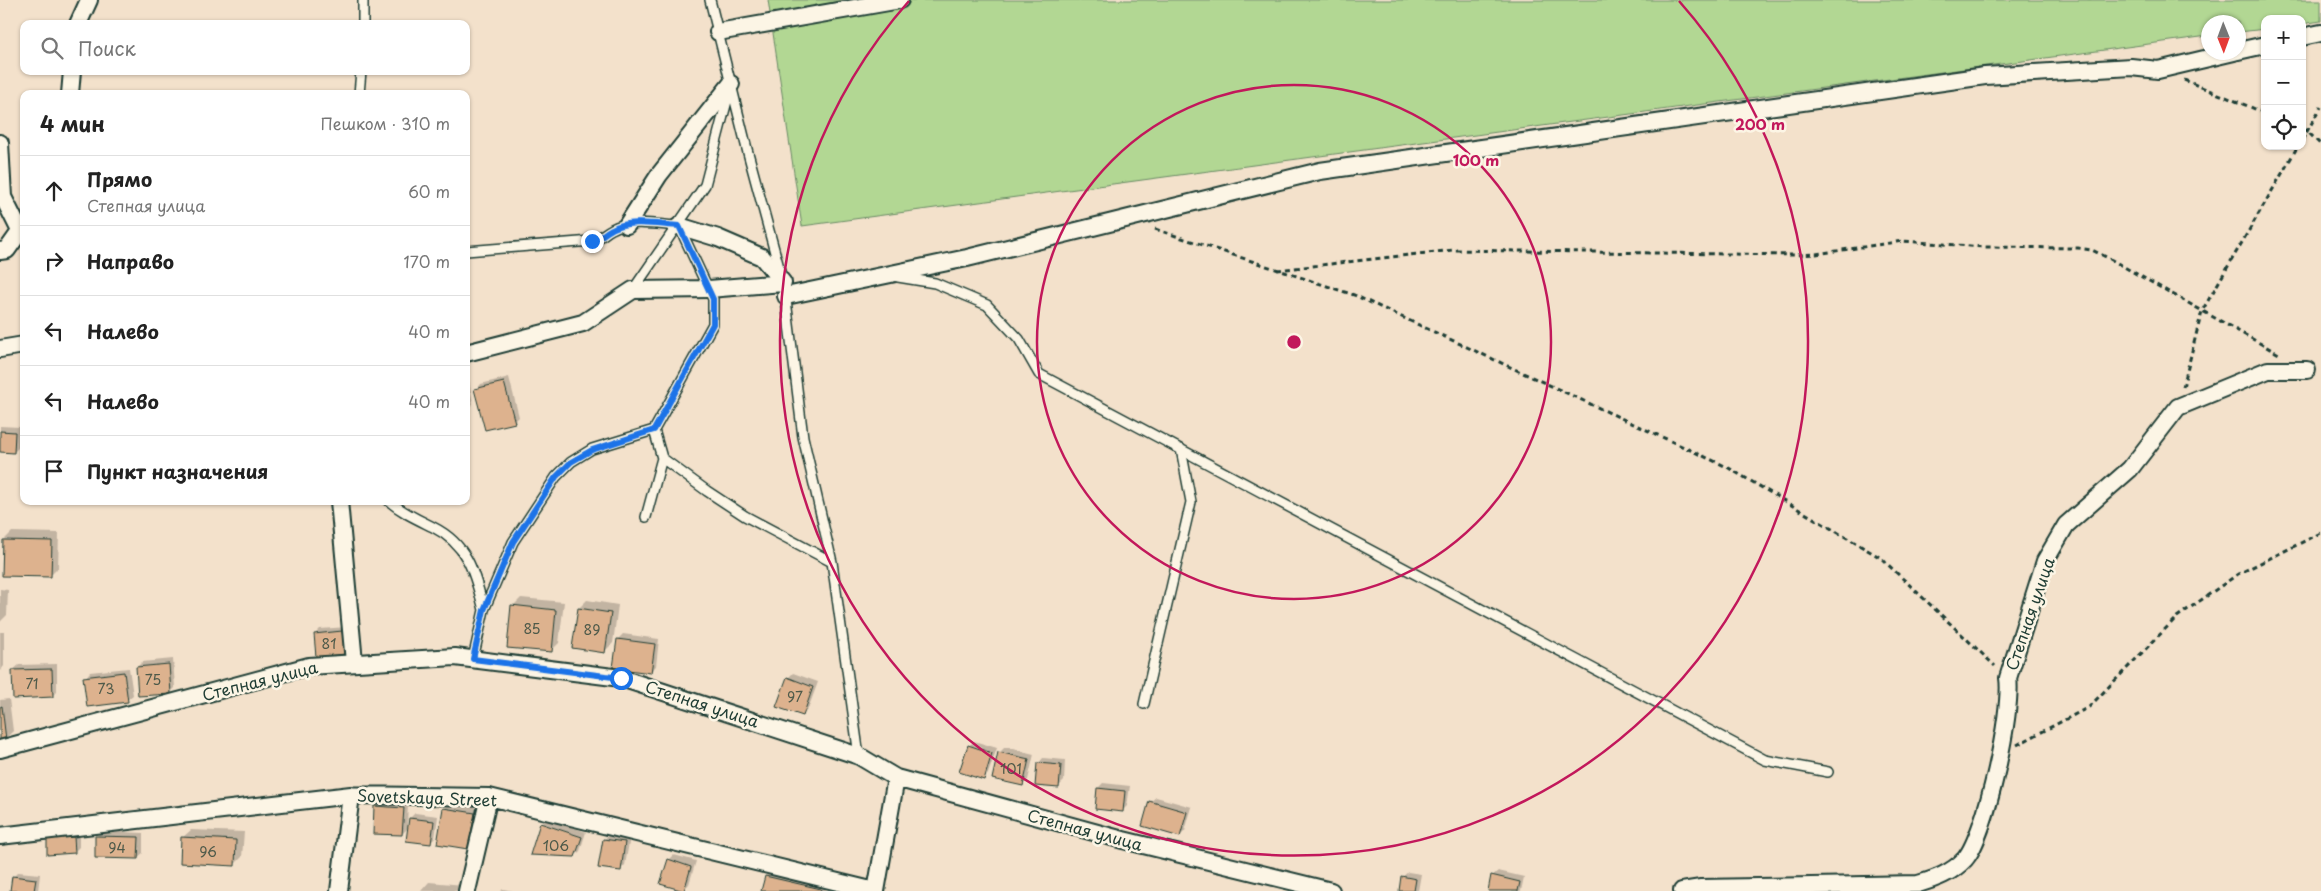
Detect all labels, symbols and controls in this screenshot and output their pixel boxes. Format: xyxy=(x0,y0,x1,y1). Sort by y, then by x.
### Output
north arrow xyxy=(2201,15,2246,60)
map controls xyxy=(2261,15,2306,150)
button: + xyxy=(2261,15,2306,60)
search box xyxy=(20,20,470,75)
icon: search xyxy=(38,34,66,62)
text: Поиск xyxy=(78,34,136,62)
button: − xyxy=(2261,60,2306,105)
button: locate xyxy=(2261,105,2306,150)
text: 4 мин xyxy=(40,107,105,139)
text: Пешком · 310 m xyxy=(321,111,450,135)
text: 200 m xyxy=(1735,112,1785,135)
text: 100 m xyxy=(1453,148,1499,171)
text: Прямо xyxy=(87,165,152,193)
icon: ahead xyxy=(40,177,68,205)
text: 60 m xyxy=(408,179,450,203)
text: Степная улица xyxy=(87,193,205,217)
route end xyxy=(581,230,604,253)
icon: right xyxy=(40,247,68,275)
text: Направо xyxy=(87,247,174,275)
text: 170 m xyxy=(404,249,450,273)
icon: left xyxy=(40,317,68,345)
text: Налево xyxy=(87,317,159,345)
text: 40 m xyxy=(408,319,450,343)
centre of rings xyxy=(1285,333,1303,351)
icon: left xyxy=(40,387,68,415)
text: Налево xyxy=(87,387,159,415)
text: 40 m xyxy=(408,389,450,413)
icon: arrive xyxy=(40,457,68,485)
text: Пункт назначения xyxy=(87,457,268,485)
street label: Степная улица xyxy=(1998,554,2060,673)
house number: 85 xyxy=(523,618,541,639)
house number: 89 xyxy=(584,619,600,640)
house number: 81 xyxy=(322,633,336,654)
street label: Степная улица xyxy=(199,654,320,706)
route start xyxy=(610,667,633,690)
house number: 75 xyxy=(145,669,161,690)
house number: 71 xyxy=(25,673,39,694)
street label: Степная улица xyxy=(642,673,762,733)
house number: 73 xyxy=(98,678,114,699)
house number: 97 xyxy=(787,686,803,707)
house number: 101 xyxy=(1000,758,1022,779)
street label: Sovetskaya Street xyxy=(357,783,498,811)
street label: Степная улица xyxy=(1025,802,1145,856)
house number: 106 xyxy=(543,835,569,856)
house number: 94 xyxy=(108,837,126,858)
house number: 96 xyxy=(199,841,217,862)

